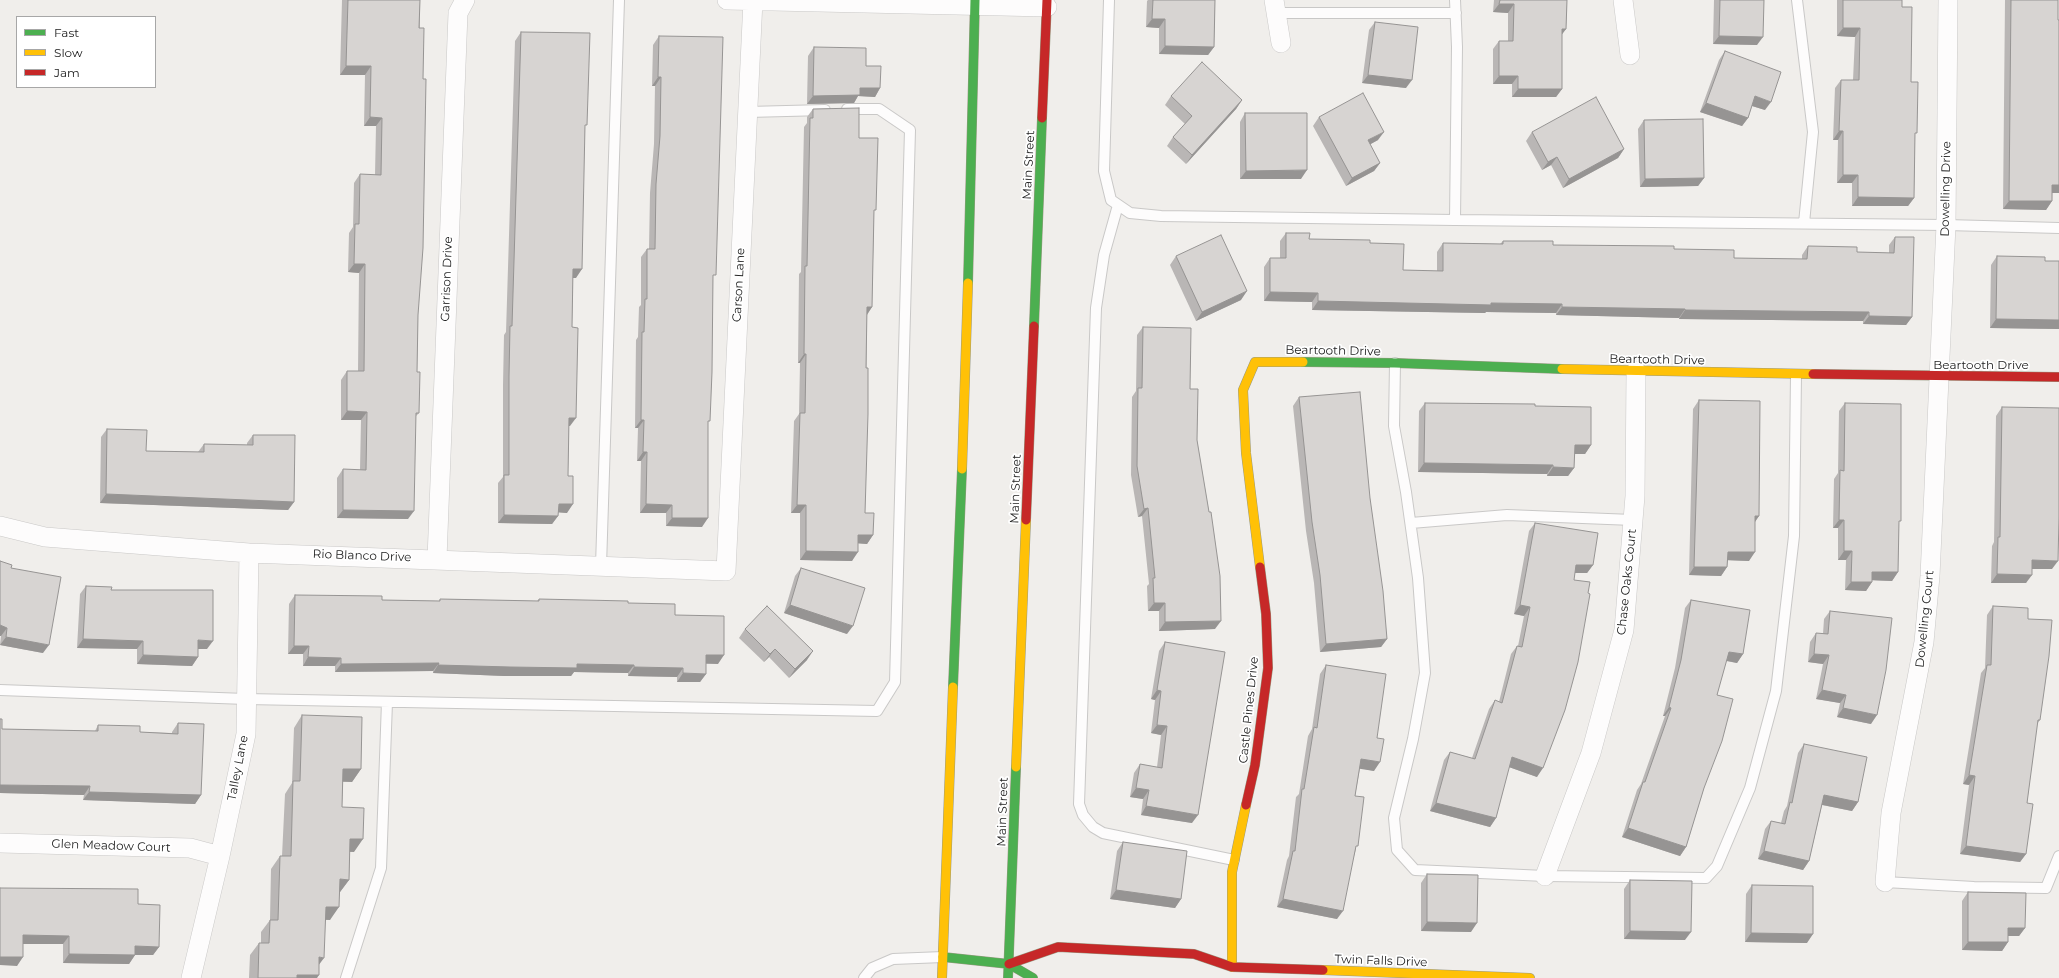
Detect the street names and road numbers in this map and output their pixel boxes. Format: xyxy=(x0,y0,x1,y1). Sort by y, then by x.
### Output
street label: Main Street xyxy=(1020,130,1038,200)
street label: Dowelling Drive xyxy=(1938,141,1954,237)
street label: Garrison Drive xyxy=(438,236,456,322)
street label: Carson Lane xyxy=(730,247,748,323)
street label: Beartooth Drive xyxy=(1285,343,1381,359)
street label: Beartooth Drive xyxy=(1609,352,1705,368)
street label: Beartooth Drive xyxy=(1933,358,2029,372)
street label: Main Street xyxy=(1008,454,1024,524)
street label: Chase Oaks Court xyxy=(1614,528,1640,636)
street label: Rio Blanco Drive xyxy=(312,547,412,565)
street label: Dowelling Court xyxy=(1913,570,1937,668)
street label: Castle Pines Drive xyxy=(1236,656,1262,764)
street label: Talley Lane xyxy=(225,734,251,802)
street label: Main Street xyxy=(995,777,1011,847)
street label: Glen Meadow Court xyxy=(51,837,171,855)
street label: Twin Falls Drive xyxy=(1334,952,1428,970)

